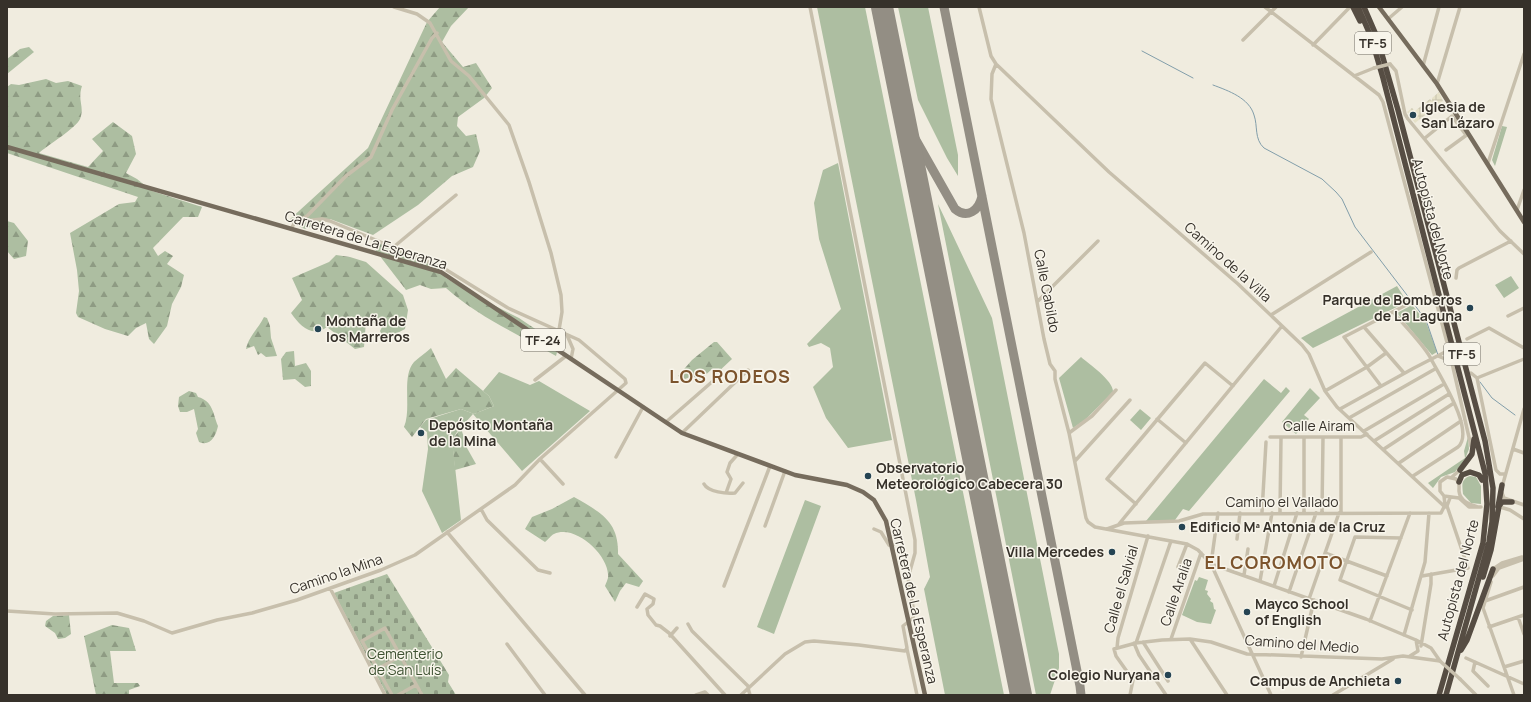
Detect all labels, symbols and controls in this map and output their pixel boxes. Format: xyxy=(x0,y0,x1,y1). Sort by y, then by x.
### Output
road number: TF-5 xyxy=(1355,32,1391,54)
place label: Iglesia de San Lázaro xyxy=(1421,97,1495,132)
marker: Iglesia de San Lázaro xyxy=(1408,110,1418,120)
street label: Autopista del Norte xyxy=(1408,156,1459,282)
street label: Carretera de La Esperanza xyxy=(282,206,450,273)
street label: Camino de la Villa xyxy=(1181,217,1276,306)
street label: Calle Cabildo xyxy=(1030,248,1065,334)
place label: Parque de Bomberos de La Laguna xyxy=(1322,290,1462,325)
marker: Parque de Bomberos de La Laguna xyxy=(1465,303,1475,313)
place label: Montaña de los Marreros xyxy=(326,311,410,346)
marker: Montaña de los Marreros xyxy=(313,324,323,334)
road number: TF-24 xyxy=(521,329,565,351)
road number: TF-5 xyxy=(1444,343,1480,365)
district label: LOS RODEOS xyxy=(669,364,791,388)
place label: Depósito Montaña de la Mina xyxy=(429,415,553,450)
street label: Calle Airam xyxy=(1283,416,1355,435)
marker: Depósito Montaña de la Mina xyxy=(416,428,426,438)
place label: Observatorio Meteorológico Cabecera 30 xyxy=(876,458,1063,493)
marker: Observatorio Meteorológico Cabecera 30 xyxy=(863,471,873,481)
street label: Camino el Vallado xyxy=(1225,492,1339,511)
street label: Carretera de La Esperanza xyxy=(886,516,943,685)
place label: Edificio Mª Antonia de la Cruz xyxy=(1190,517,1386,536)
street label: Autopista del Norte xyxy=(1432,517,1483,643)
marker: Edificio Mª Antonia de la Cruz xyxy=(1177,522,1187,532)
place label: Villa Mercedes xyxy=(1006,542,1104,561)
street label: Calle el Salvial xyxy=(1099,543,1142,635)
marker: Villa Mercedes xyxy=(1107,547,1117,557)
street label: Camino la Mina xyxy=(287,549,385,598)
district label: EL COROMOTO xyxy=(1205,550,1343,574)
street label: Calle Aralia xyxy=(1155,555,1196,629)
place label: Mayco School of English xyxy=(1255,594,1349,629)
marker: Mayco School of English xyxy=(1242,607,1252,617)
street label: Camino del Medio xyxy=(1244,630,1360,657)
park label: Cementerio de San Luís xyxy=(367,644,443,679)
place label: Colegio Nuryana xyxy=(1048,665,1160,684)
marker: Colegio Nuryana xyxy=(1163,670,1173,680)
place label: Campus de Anchieta xyxy=(1250,671,1390,690)
marker: Campus de Anchieta xyxy=(1393,676,1403,686)

